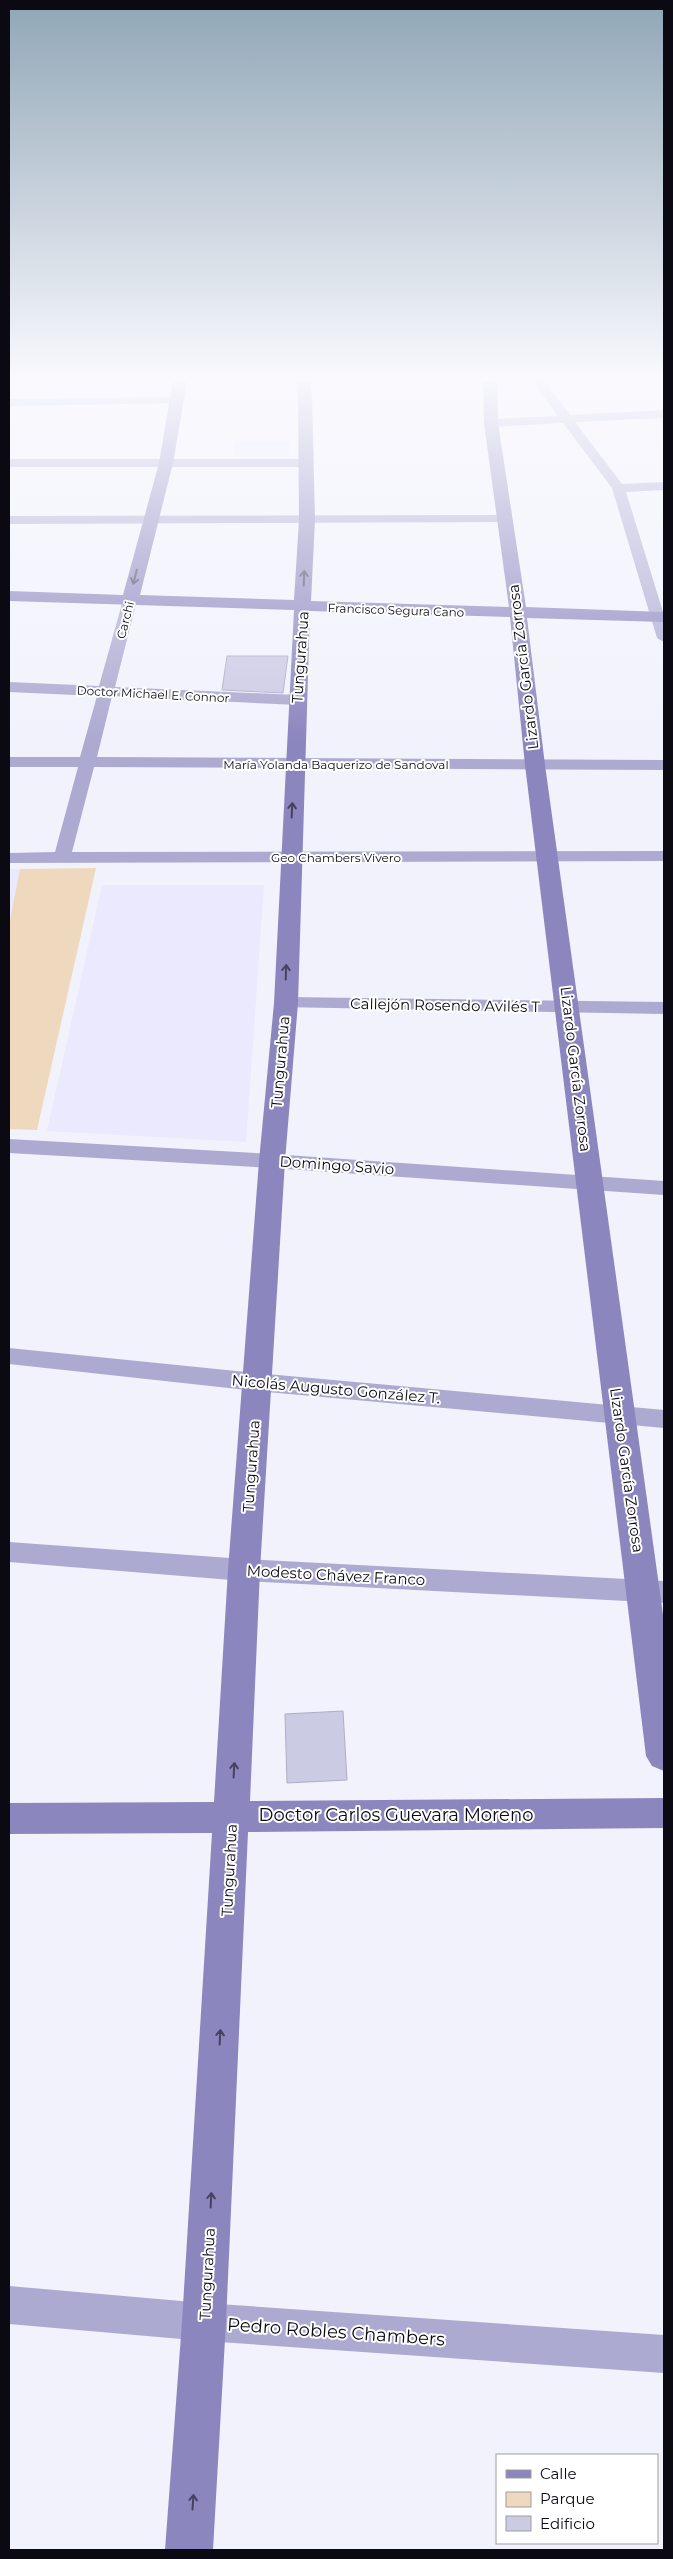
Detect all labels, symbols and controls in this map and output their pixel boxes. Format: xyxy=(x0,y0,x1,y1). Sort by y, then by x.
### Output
one-way arrow xyxy=(130,569,139,585)
one-way arrow xyxy=(300,570,309,586)
street label: Lizardo García Zorrosa xyxy=(503,583,543,751)
street label: Carchi xyxy=(113,600,137,640)
street label: Francisco Segura Cano xyxy=(327,600,465,620)
street label: Tungurahua xyxy=(287,610,313,704)
street label: Doctor Michael E. Connor xyxy=(76,683,230,705)
street label: María Yolanda Baquerizo de Sandoval xyxy=(223,757,449,772)
one-way arrow xyxy=(288,802,297,818)
street label: Geo Chambers Vivero xyxy=(271,850,401,865)
one-way arrow xyxy=(282,965,291,981)
street label: Lizardo García Zorrosa xyxy=(556,985,596,1153)
street label: Callejón Rosendo Avilés T xyxy=(350,994,540,1016)
street label: Tungurahua xyxy=(267,1015,293,1109)
street label: Domingo Savio xyxy=(279,1152,395,1178)
street label: Nicolás Augusto González T. xyxy=(231,1370,441,1408)
street label: Lizardo García Zorrosa xyxy=(606,1386,648,1554)
street label: Tungurahua xyxy=(238,1419,264,1513)
street label: Modesto Chávez Franco xyxy=(246,1561,426,1589)
one-way arrow xyxy=(230,1763,239,1779)
street label: Doctor Carlos Guevara Moreno xyxy=(259,1804,533,1826)
street label: Tungurahua xyxy=(217,1823,241,1917)
one-way arrow xyxy=(216,2030,225,2046)
one-way arrow xyxy=(207,2192,216,2208)
street label: Tungurahua xyxy=(195,2227,219,2321)
street label: Pedro Robles Chambers xyxy=(226,2313,446,2351)
legend xyxy=(496,2454,658,2544)
text: Calle xyxy=(540,2464,577,2483)
text: Parque xyxy=(540,2489,595,2508)
one-way arrow xyxy=(188,2494,197,2510)
text: Edificio xyxy=(540,2514,595,2533)

